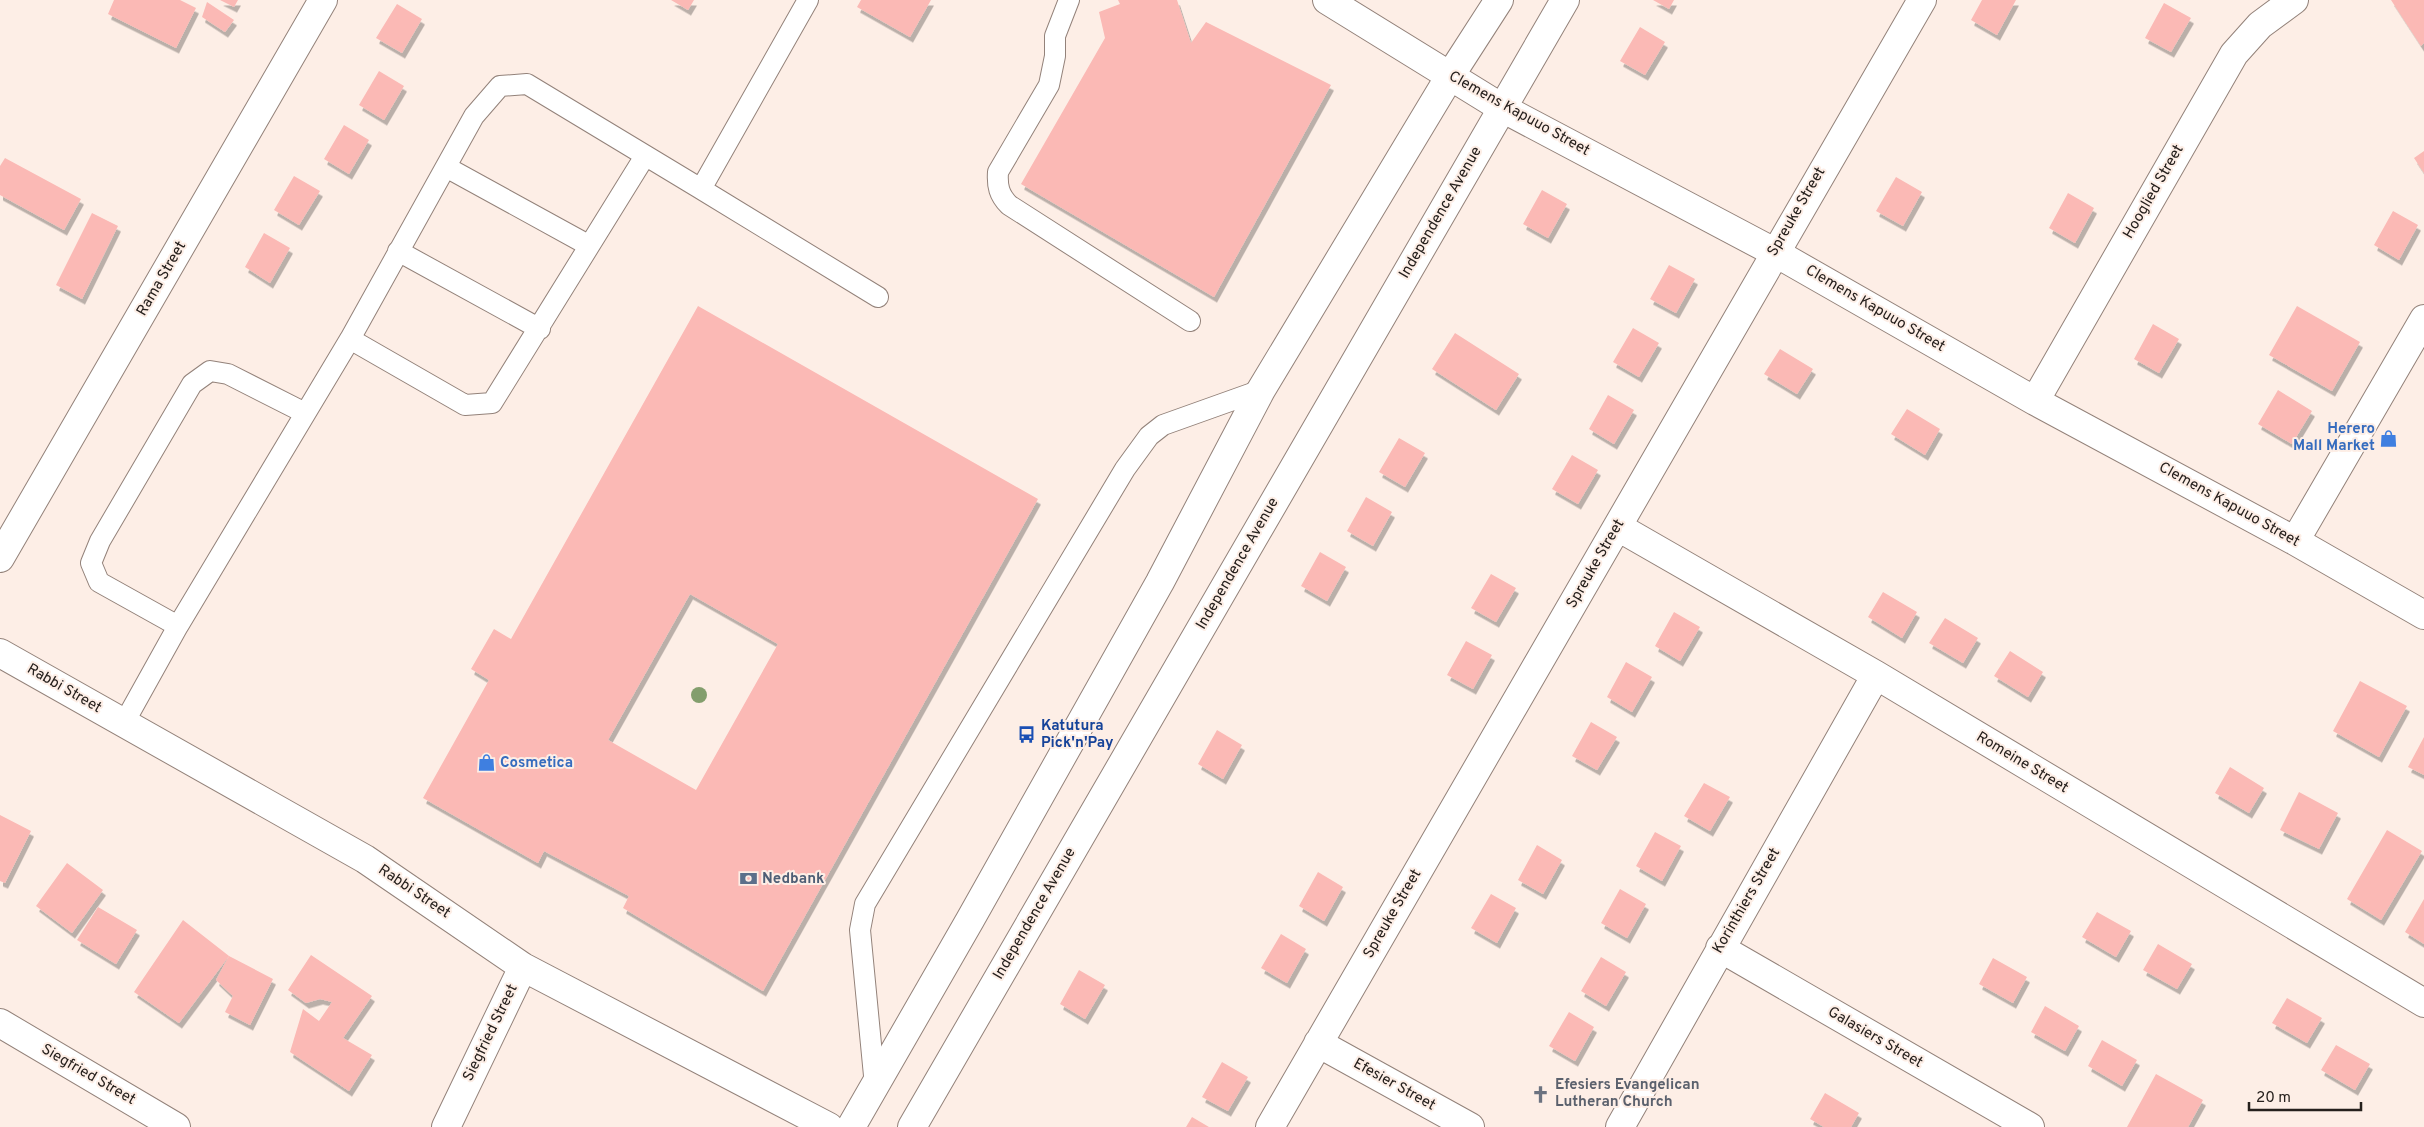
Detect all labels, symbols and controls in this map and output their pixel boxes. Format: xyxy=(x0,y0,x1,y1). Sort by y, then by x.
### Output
street label: Clemens Kapuuo Street xyxy=(1445,67,1593,161)
street label: Hooglied Street xyxy=(2119,142,2189,242)
street label: Independence Avenue xyxy=(1395,144,1487,282)
street label: Spreuke Street xyxy=(1764,164,1830,260)
street label: Rama Street xyxy=(133,238,191,320)
street label: Clemens Kapuuo Street xyxy=(1802,261,1948,357)
place label: Herero Mall Market xyxy=(2293,420,2375,456)
shop icon: Herero Mall Market xyxy=(2379,428,2399,448)
street label: Clemens Kapuuo Street xyxy=(2155,458,2303,552)
street label: Independence Avenue xyxy=(1192,495,1284,633)
street label: Spreuke Street xyxy=(1563,516,1629,612)
street label: Rabbi Street xyxy=(23,660,105,718)
place label: Katutura Pick'n'Pay xyxy=(1041,717,1114,753)
bus stop icon: Katutura Pick'n'Pay xyxy=(1017,725,1037,745)
street label: Romeine Street xyxy=(1972,728,2072,798)
shop icon: Cosmetica xyxy=(476,753,496,773)
place label: Cosmetica xyxy=(500,754,573,773)
street label: Independence Avenue xyxy=(989,845,1081,983)
street label: Korinthiers Street xyxy=(1709,845,1785,957)
street label: Rabbi Street xyxy=(374,861,454,923)
street label: Spreuke Street xyxy=(1360,866,1426,962)
bank icon: Nedbank xyxy=(738,869,758,889)
place label: Nedbank xyxy=(762,870,824,889)
street label: Siegfried Street xyxy=(459,981,523,1085)
street label: Galasiers Street xyxy=(1824,1003,1926,1073)
street label: Siegfried Street xyxy=(37,1040,139,1110)
street label: Efesier Street xyxy=(1350,1055,1438,1115)
place label: Efesiers Evangelican Lutheran Church xyxy=(1555,1076,1700,1112)
scale bar xyxy=(2249,1080,2362,1112)
church icon: Efesiers Evangelican Lutheran Church xyxy=(1531,1084,1551,1104)
text: 20 m xyxy=(2256,1089,2291,1108)

